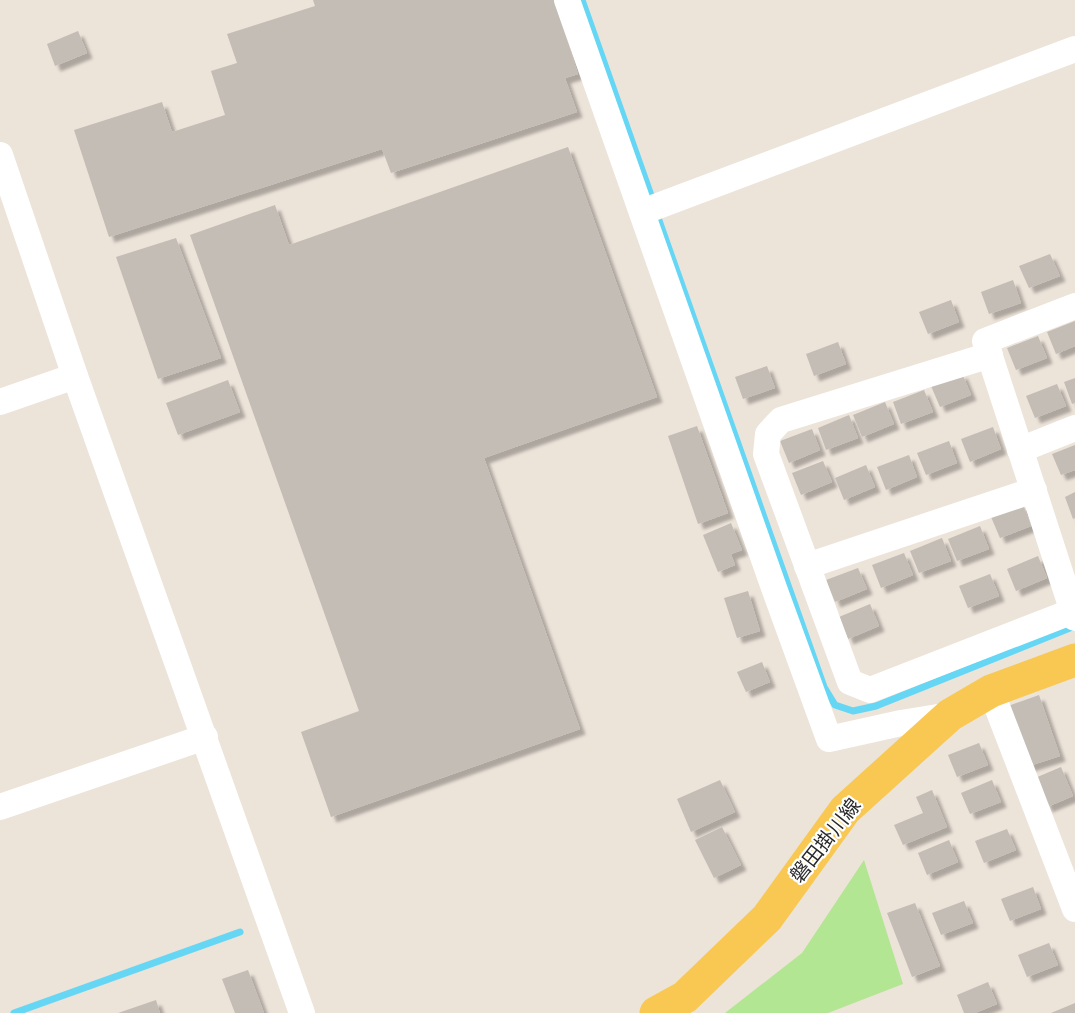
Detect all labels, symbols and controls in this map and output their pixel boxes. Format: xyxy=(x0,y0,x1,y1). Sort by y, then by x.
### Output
street label: 磐田掛川線 xyxy=(784,793,868,889)

